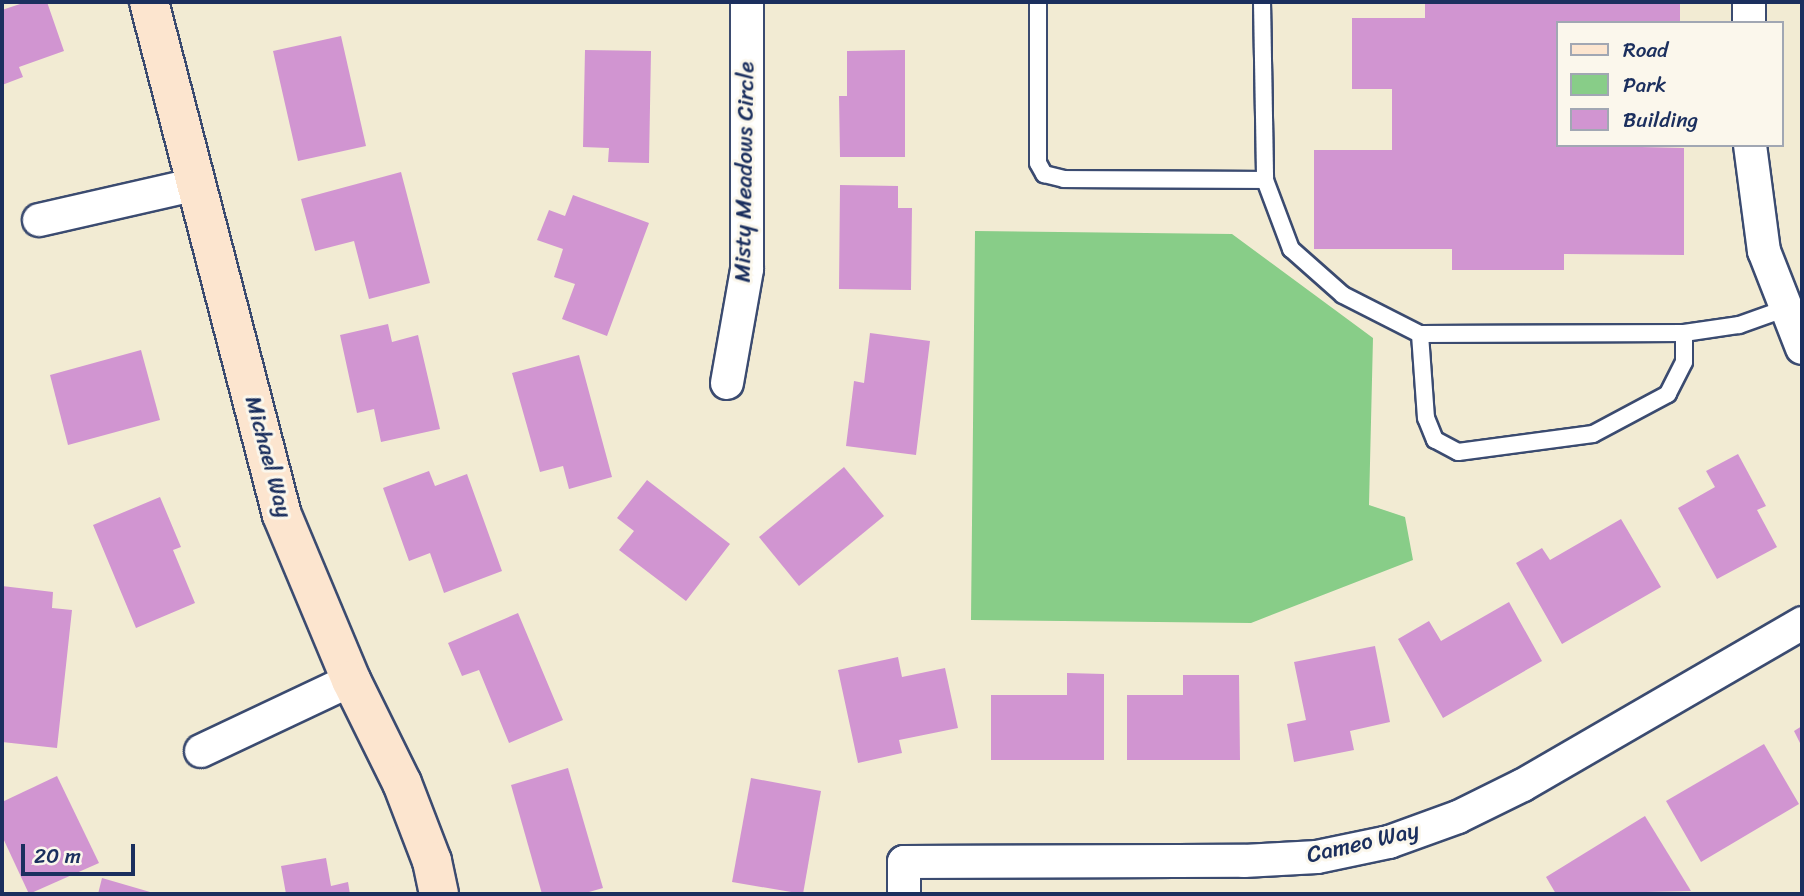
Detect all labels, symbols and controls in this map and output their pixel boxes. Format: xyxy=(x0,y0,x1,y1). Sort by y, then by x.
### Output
legend xyxy=(1556,21,1783,147)
text: Road xyxy=(1623,31,1668,69)
street label: Misty Meadows Circle xyxy=(729,62,761,282)
text: Park xyxy=(1623,66,1666,104)
text: Building xyxy=(1623,101,1698,139)
street label: Michael Way xyxy=(238,393,298,521)
street label: Cameo Way xyxy=(1304,817,1422,869)
scale bar xyxy=(24,830,138,874)
text: 20 m xyxy=(34,837,81,875)

